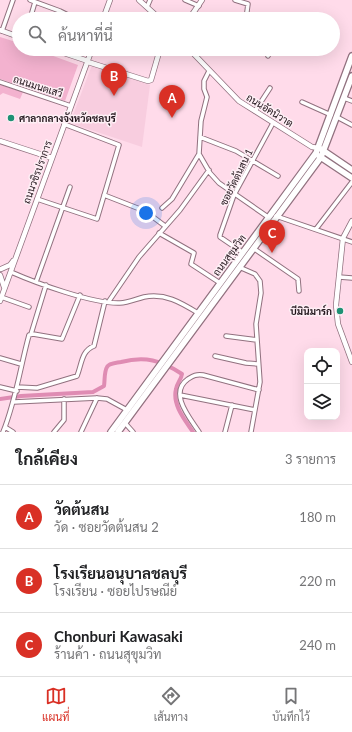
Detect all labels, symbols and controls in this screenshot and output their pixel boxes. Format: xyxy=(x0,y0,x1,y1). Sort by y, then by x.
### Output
search box xyxy=(12,12,340,56)
icon: search xyxy=(26,23,48,45)
text: ค้นหาที่นี่ xyxy=(58,26,113,44)
pin: B xyxy=(101,63,127,96)
street label: ถนนมนตเสวี xyxy=(12,72,64,100)
pin: A xyxy=(159,85,185,118)
street label: ถนนอัคนิวาต xyxy=(244,91,296,129)
place label: ศาลากลางจังหวัดชลบุรี xyxy=(19,112,116,126)
marker: ศาลากลางจังหวัดชลบุรี xyxy=(6,113,16,123)
street label: ถนนวชิรปราการ xyxy=(20,139,54,205)
street label: ซอยวัดต้นสน 1 xyxy=(217,146,255,207)
your location xyxy=(136,203,156,223)
pin: C xyxy=(259,220,285,253)
street label: ถนนสุขุมวิท xyxy=(210,232,250,279)
place label: บีมินิมาร์ก xyxy=(290,304,332,317)
marker: บีมินิมาร์ก xyxy=(335,306,345,316)
map controls xyxy=(304,348,340,420)
button: locate xyxy=(304,348,340,384)
button: layers xyxy=(304,384,340,420)
text: ใกล้เคียง xyxy=(16,448,78,469)
text: 3 รายการ xyxy=(285,451,336,467)
text: วัดต้นสน xyxy=(54,500,109,518)
text: A xyxy=(24,509,34,525)
text: 180 m xyxy=(299,509,336,525)
text: วัด · ซอยวัดต้นสน 2 xyxy=(54,519,159,535)
text: โรงเรียนอนุบาลชลบุรี xyxy=(54,564,187,582)
text: B xyxy=(25,573,33,589)
text: 220 m xyxy=(299,573,336,589)
text: โรงเรียน · ซอยไปรษณีย์ xyxy=(54,583,177,599)
text: Chonburi Kawasaki xyxy=(54,627,183,645)
text: C xyxy=(25,637,33,653)
text: 240 m xyxy=(299,637,336,653)
text: ร้านค้า · ถนนสุขุมวิท xyxy=(54,646,162,662)
tab: แผนที่ xyxy=(42,685,70,724)
tab: เส้นทาง xyxy=(154,685,188,724)
tab: บันทึกไว้ xyxy=(272,685,310,724)

